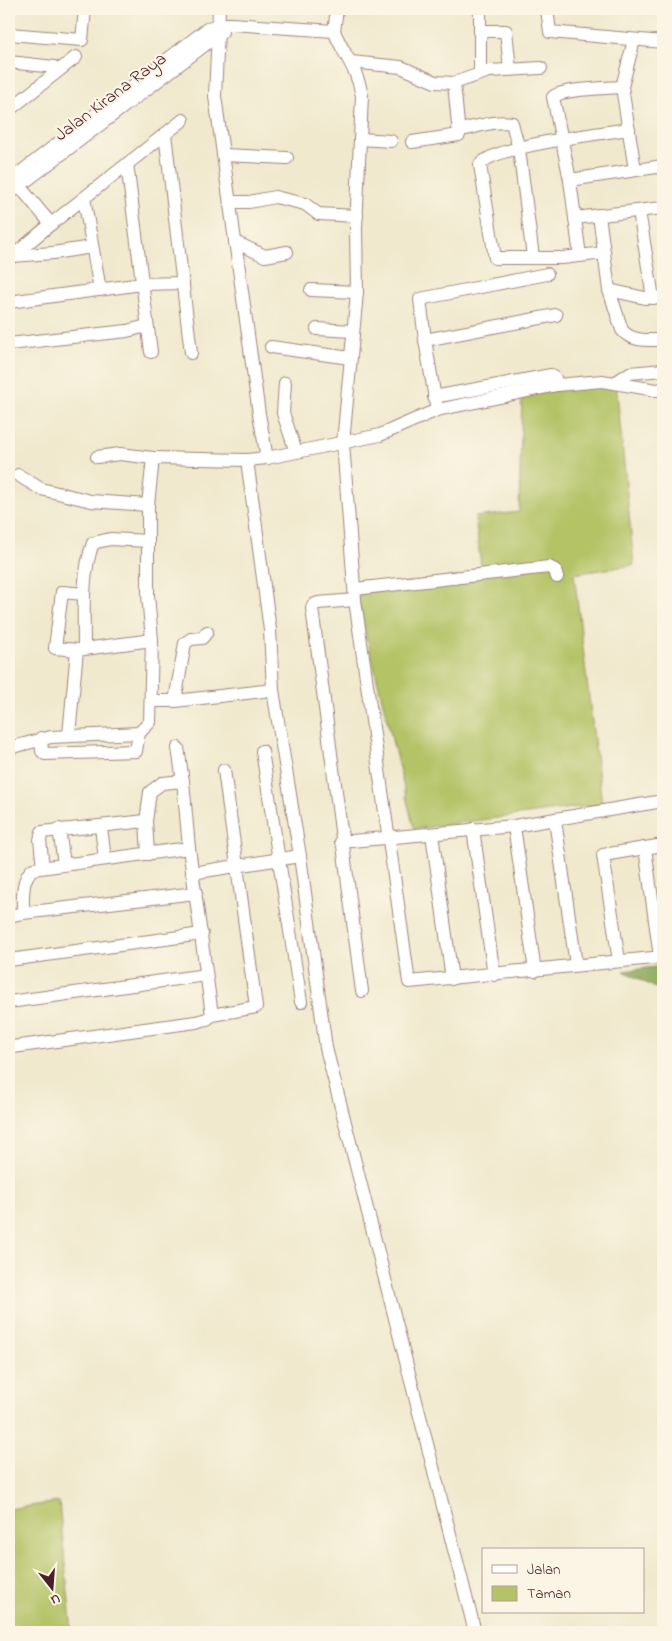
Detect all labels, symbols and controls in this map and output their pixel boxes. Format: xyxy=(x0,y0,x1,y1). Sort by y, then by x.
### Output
street label: Jalan Kirana Raya xyxy=(50,47,173,148)
legend xyxy=(482,1548,644,1614)
text: Jalan xyxy=(527,1559,560,1581)
north arrow xyxy=(28,1564,78,1614)
text: Taman xyxy=(527,1583,571,1605)
text: U xyxy=(48,1588,63,1610)

